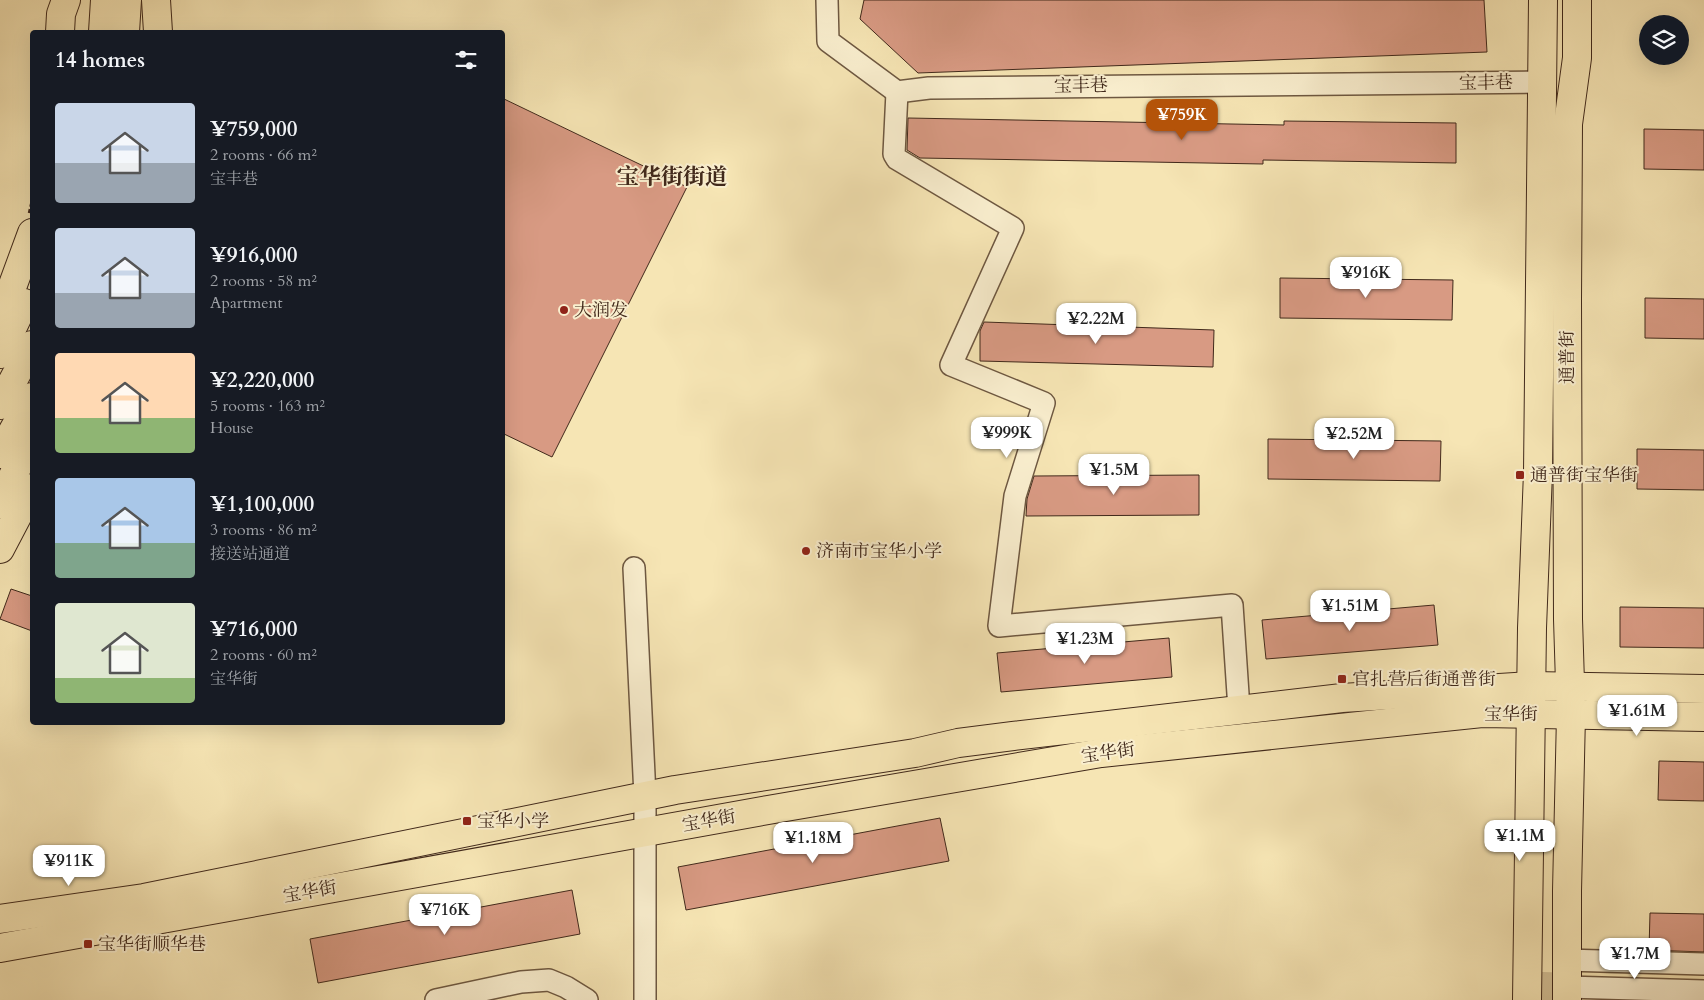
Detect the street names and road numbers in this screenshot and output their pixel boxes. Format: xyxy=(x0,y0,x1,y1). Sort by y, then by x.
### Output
street label: 宝丰巷 xyxy=(1459,70,1513,96)
street label: 宝丰巷 xyxy=(1054,73,1108,99)
street label: 通普街 xyxy=(1555,330,1580,384)
street label: 宝华街 xyxy=(1484,702,1538,727)
street label: 宝华街 xyxy=(1080,737,1136,769)
street label: 宝华街 xyxy=(680,804,738,838)
street label: 宝华街 xyxy=(281,875,339,909)

